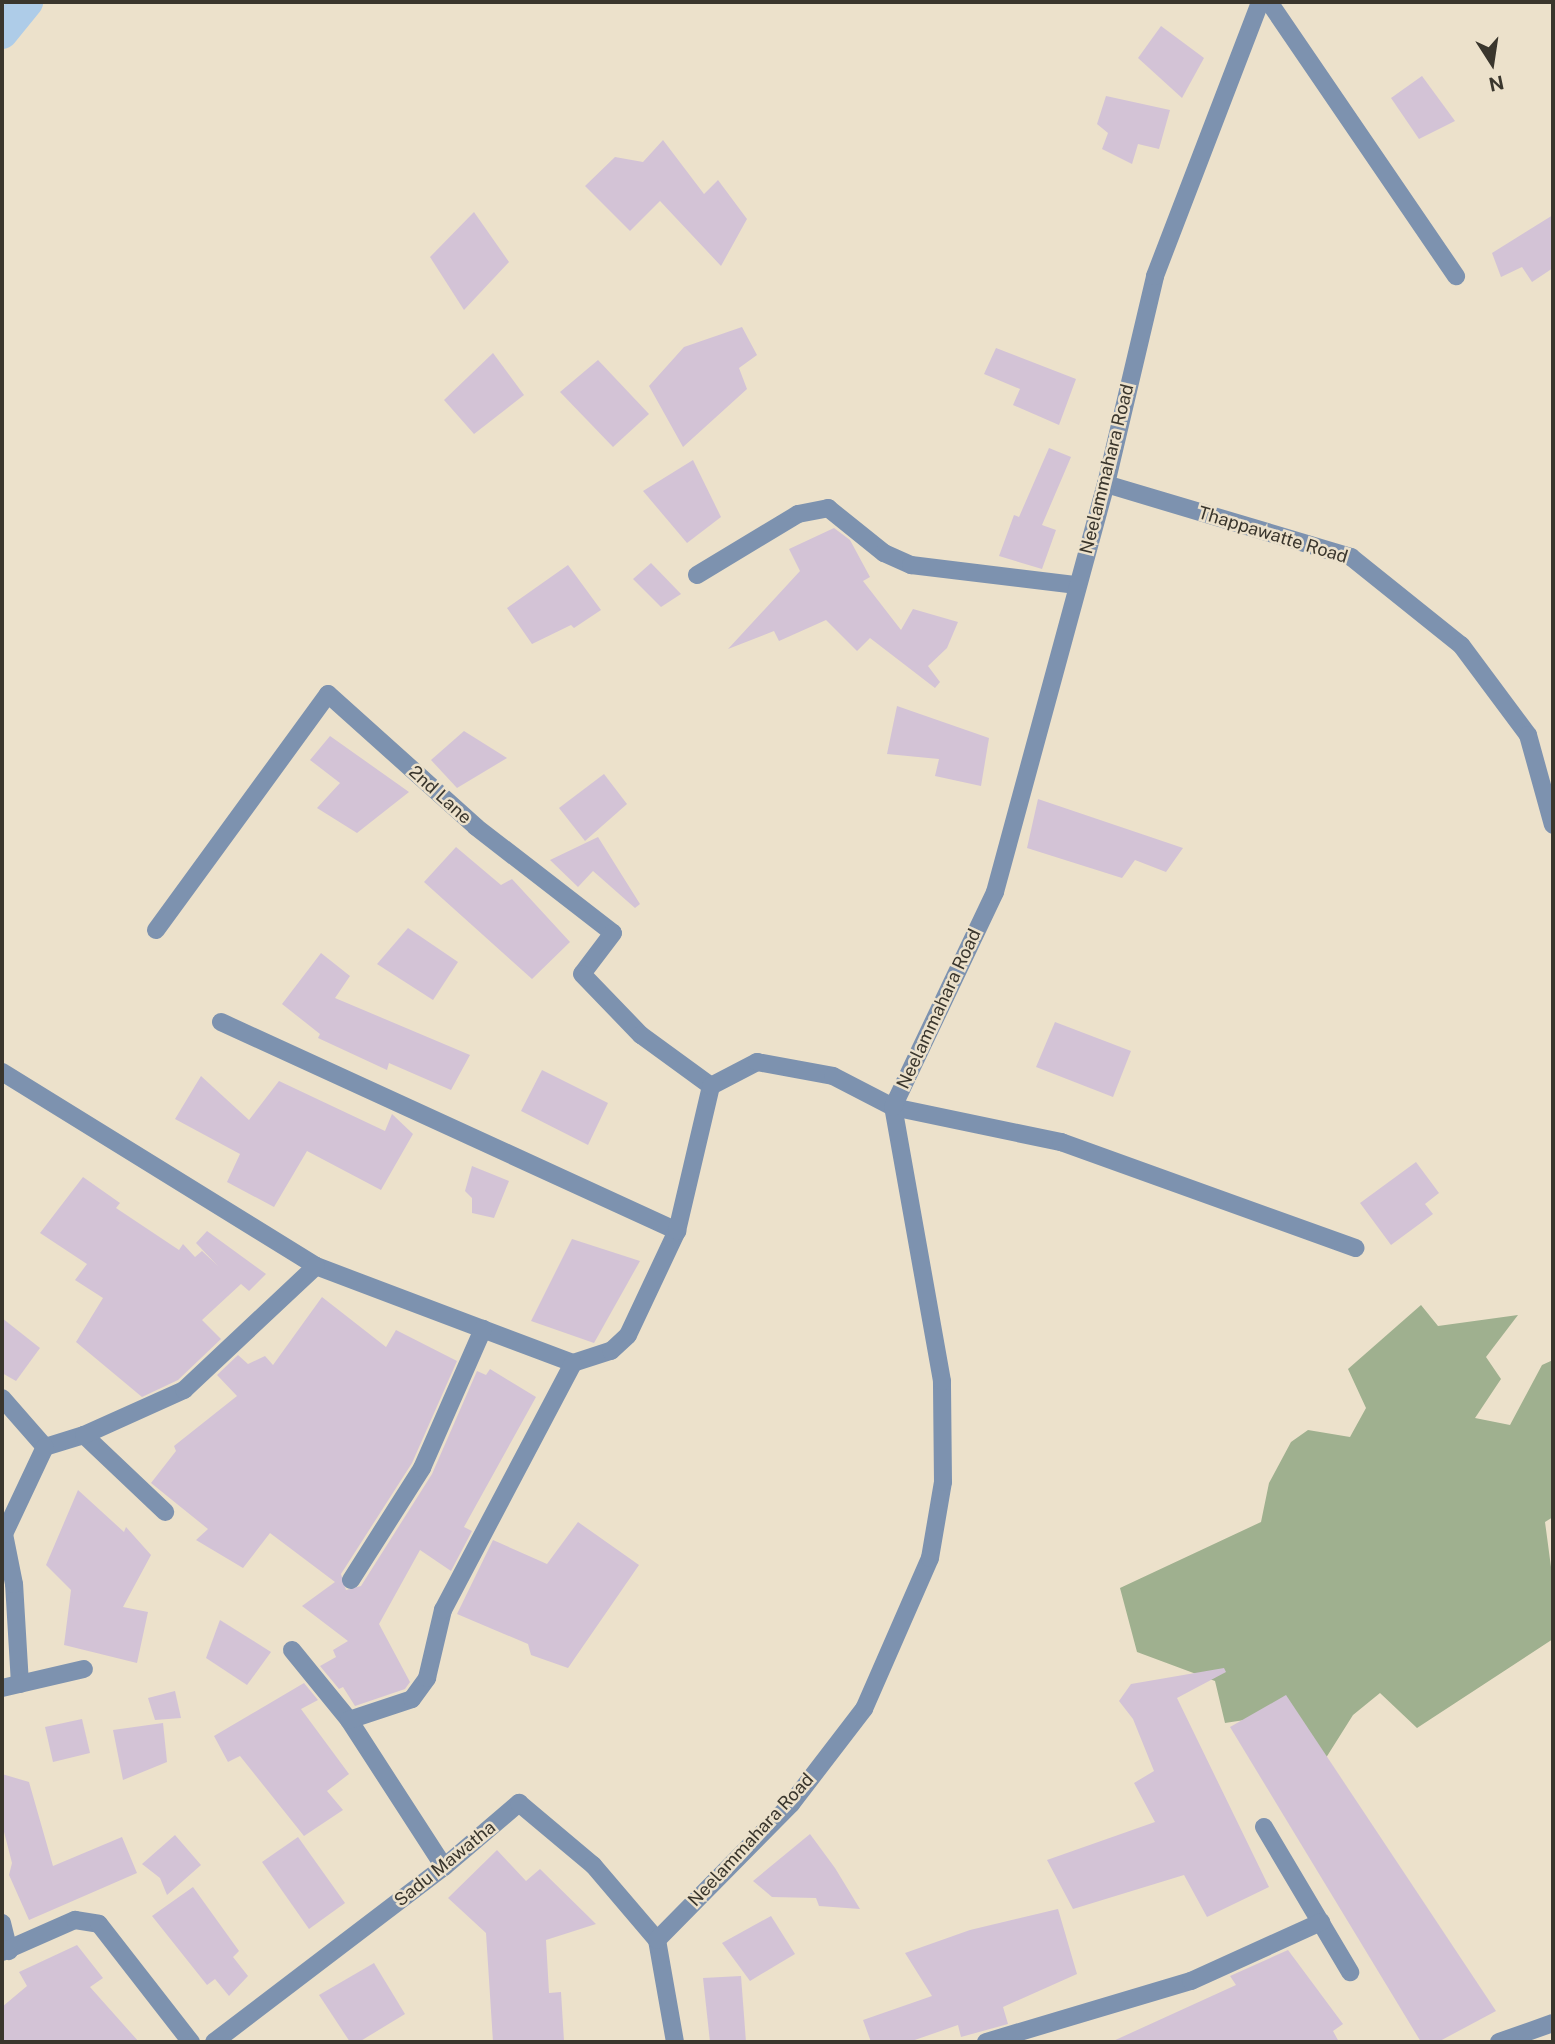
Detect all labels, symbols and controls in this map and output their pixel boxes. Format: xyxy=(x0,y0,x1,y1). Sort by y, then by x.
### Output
north arrow xyxy=(1457,28,1527,98)
text: N xyxy=(1487,71,1506,96)
street label: Neelammahara Road xyxy=(1075,382,1139,556)
street label: Thappawatte Road xyxy=(1196,502,1350,568)
street label: 2nd Lane xyxy=(404,761,476,829)
street label: Neelammahara Road xyxy=(892,926,986,1092)
street label: Neelammahara Road xyxy=(684,1769,818,1911)
street label: Sadu Mawatha xyxy=(390,1817,500,1911)

